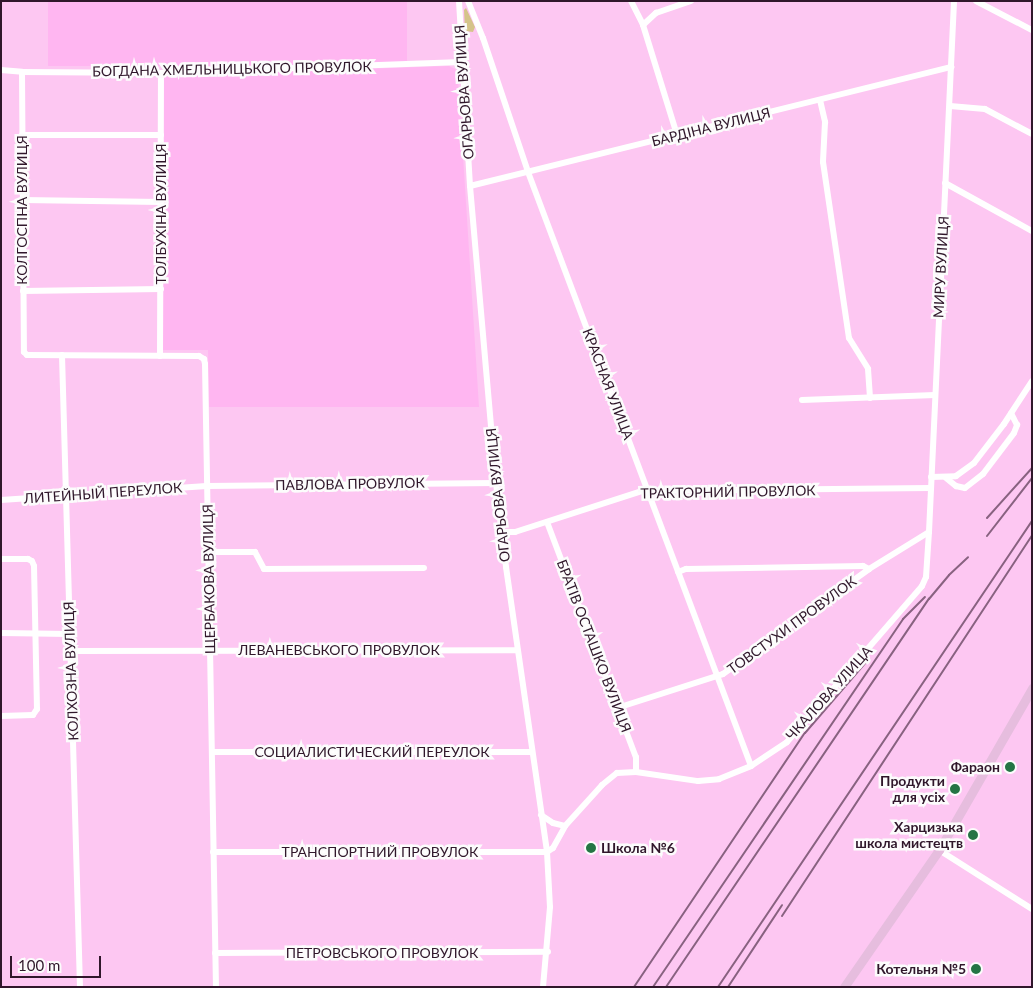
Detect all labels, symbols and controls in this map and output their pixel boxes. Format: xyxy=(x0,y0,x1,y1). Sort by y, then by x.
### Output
street label: ОГАРЬОВА ВУЛИЦЯ xyxy=(451,24,477,160)
street label: БОГДАНА ХМЕЛЬНИЦЬКОГО ПРОВУЛОК xyxy=(92,58,372,80)
street label: БАРДІНА ВУЛИЦЯ xyxy=(650,104,772,150)
street label: КОЛГОСПНА ВУЛИЦЯ xyxy=(14,135,30,285)
street label: ТОЛБУХІНА ВУЛИЦЯ xyxy=(153,144,169,284)
street label: МИРУ ВУЛИЦЯ xyxy=(930,215,952,319)
street label: КРАСНАЯ УЛИЦА xyxy=(579,326,637,442)
street label: ОГАРЬОВА ВУЛИЦЯ xyxy=(483,427,513,563)
street label: ПАВЛОВА ПРОВУЛОК xyxy=(275,474,425,494)
street label: ЛИТЕЙНЫЙ ПЕРЕУЛОК xyxy=(23,479,183,507)
street label: ТРАКТОРНИЙ ПРОВУЛОК xyxy=(640,482,816,502)
street label: ЩЕРБАКОВА ВУЛИЦЯ xyxy=(199,504,219,654)
street label: БРАТІВ ОСТАШКО ВУЛИЦЯ xyxy=(553,557,635,735)
street label: ТОВСТУХИ ПРОВУЛОК xyxy=(724,573,860,677)
street label: КОЛХОЗНА ВУЛИЦЯ xyxy=(60,601,82,741)
street label: ЛЕВАНЕВСЬКОГО ПРОВУЛОК xyxy=(238,642,440,658)
street label: ЧКАЛОВА УЛИЦА xyxy=(782,643,876,743)
street label: СОЦИАЛИСТИЧЕСКИЙ ПЕРЕУЛОК xyxy=(254,744,490,760)
place label: Фараон xyxy=(951,759,1000,775)
marker: Фараон xyxy=(1004,761,1016,773)
place label: Продукти для усіх xyxy=(880,773,945,806)
marker: Продукти для усіх xyxy=(949,783,961,795)
place label: Харцизька школа мистецтв xyxy=(855,819,963,852)
marker: Харцизька школа мистецтв xyxy=(967,829,979,841)
place label: Школа №6 xyxy=(601,840,675,856)
marker: Школа №6 xyxy=(585,842,597,854)
street label: ТРАНСПОРТНИЙ ПРОВУЛОК xyxy=(282,844,478,860)
street label: ПЕТРОВСЬКОГО ПРОВУЛОК xyxy=(286,945,478,961)
scale bar xyxy=(12,946,104,978)
text: 100 m xyxy=(18,956,60,974)
place label: Котельня №5 xyxy=(876,961,966,977)
marker: Котельня №5 xyxy=(970,963,982,975)

